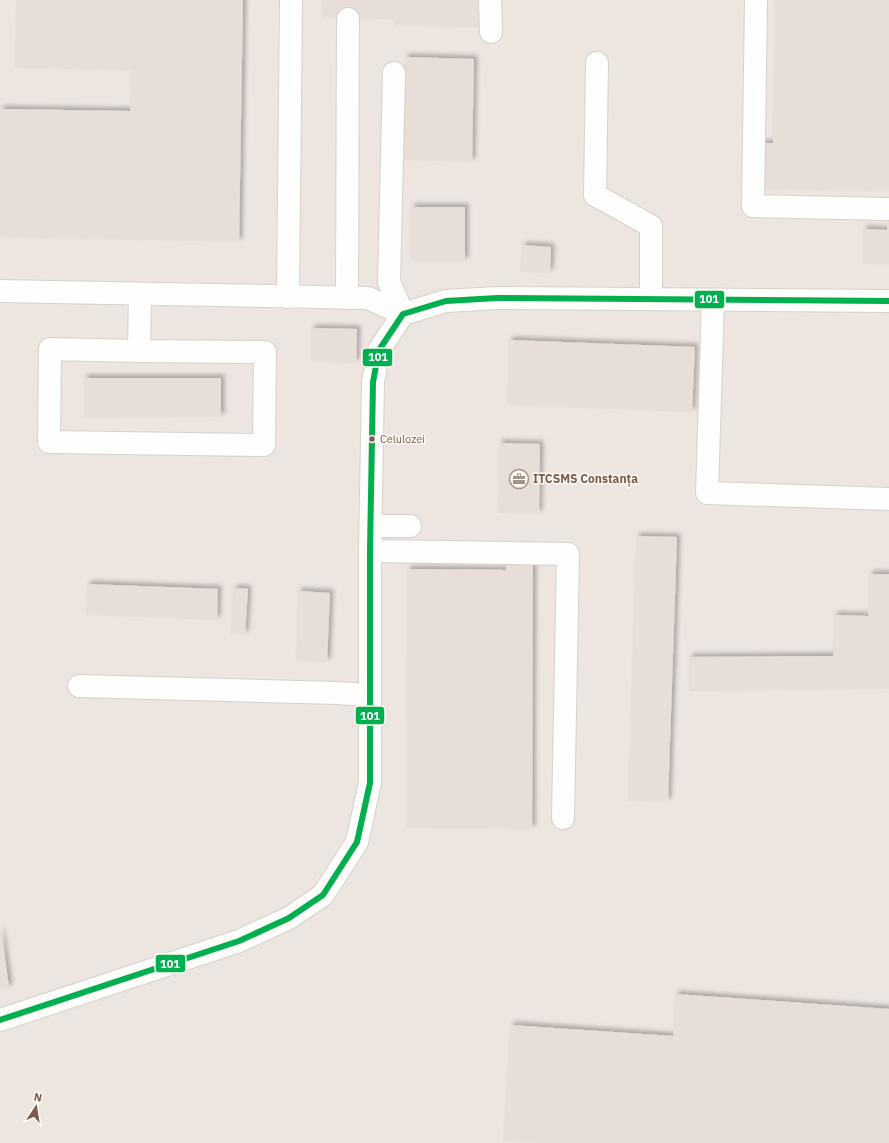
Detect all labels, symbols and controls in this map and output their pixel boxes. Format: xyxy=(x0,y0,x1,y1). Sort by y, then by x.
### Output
line badge: 101 xyxy=(694,290,725,309)
text: 101 xyxy=(699,292,719,306)
line badge: 101 xyxy=(362,348,393,367)
text: 101 xyxy=(368,350,388,364)
place label: Celulozei xyxy=(380,432,425,446)
marker: Celulozei xyxy=(367,434,377,444)
office icon: ITCSMS Constanța xyxy=(508,468,530,490)
place label: ITCSMS Constanța xyxy=(533,471,638,487)
line badge: 101 xyxy=(355,706,385,725)
text: 101 xyxy=(360,709,380,723)
line badge: 101 xyxy=(155,954,186,973)
text: 101 xyxy=(160,957,180,971)
north arrow xyxy=(16,1087,56,1127)
text: N xyxy=(33,1090,43,1105)

